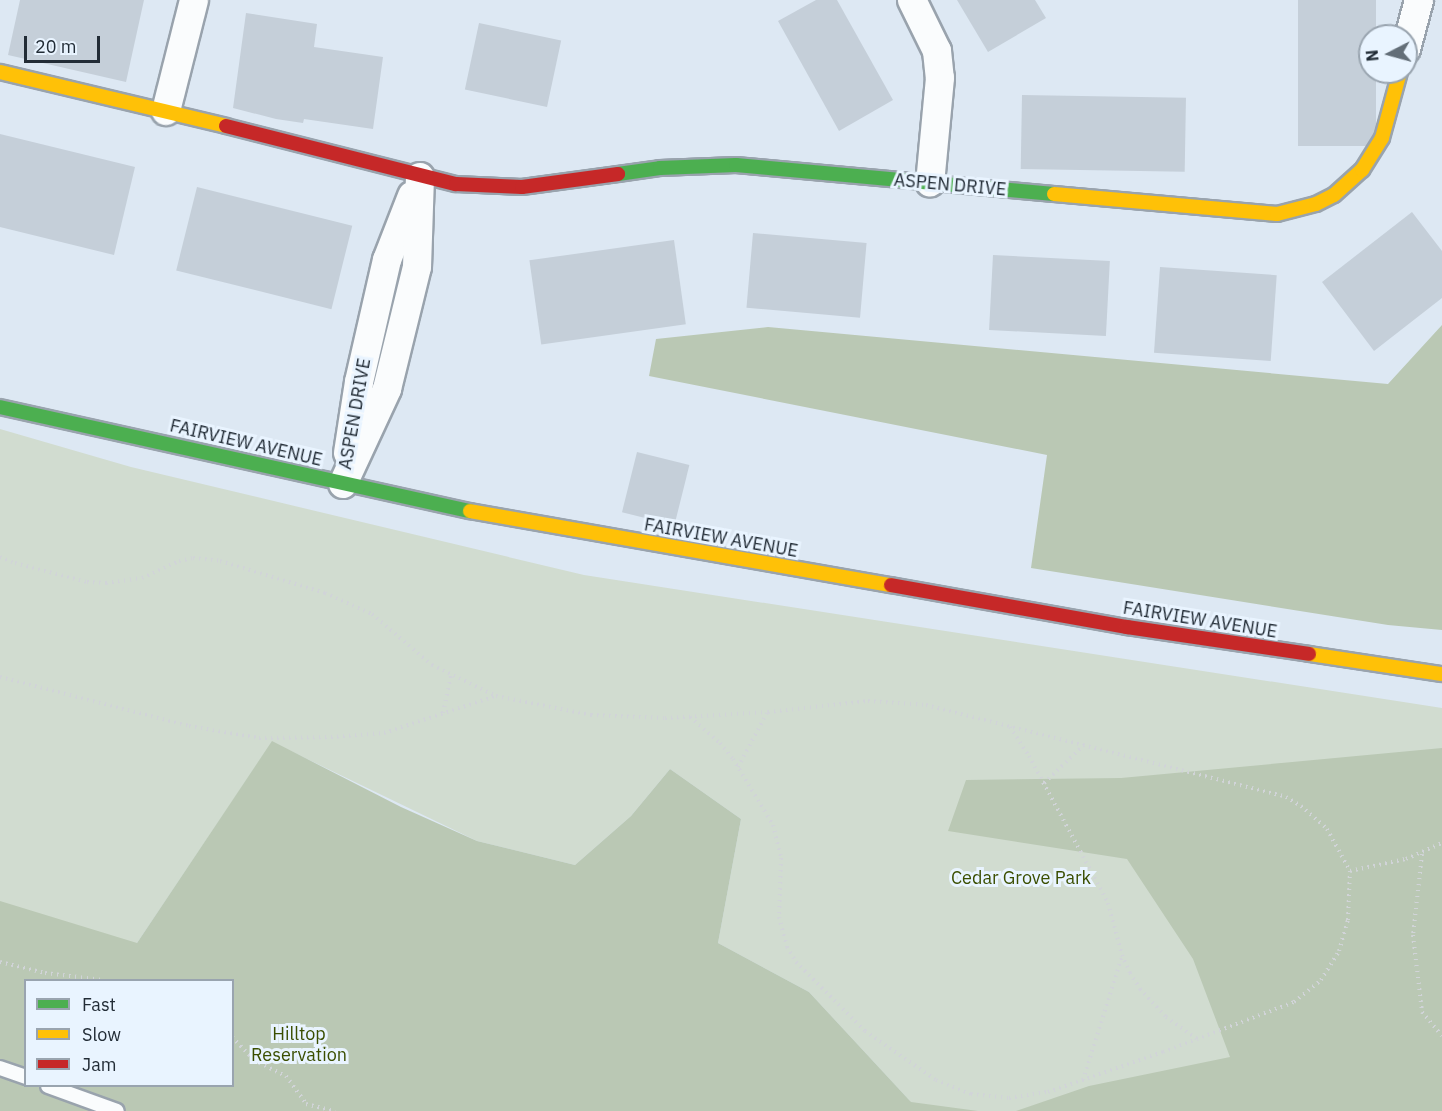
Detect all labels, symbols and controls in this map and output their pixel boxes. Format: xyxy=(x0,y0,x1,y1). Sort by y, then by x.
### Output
scale bar xyxy=(27,24,104,62)
north arrow xyxy=(1358,24,1418,84)
text: 20 m xyxy=(35,35,77,58)
text: N xyxy=(1362,49,1383,62)
street label: ASPEN DRIVE xyxy=(893,169,1007,201)
street label: ASPEN DRIVE xyxy=(335,357,375,471)
street label: FAIRVIEW AVENUE xyxy=(168,415,324,471)
street label: FAIRVIEW AVENUE xyxy=(642,514,800,562)
street label: FAIRVIEW AVENUE xyxy=(1121,597,1279,643)
park label: Cedar Grove Park xyxy=(951,867,1091,889)
legend xyxy=(24,979,234,1087)
text: Fast xyxy=(82,993,116,1016)
text: Slow xyxy=(82,1023,121,1046)
park label: Hilltop Reservation xyxy=(251,1024,347,1066)
text: Jam xyxy=(82,1053,117,1076)

